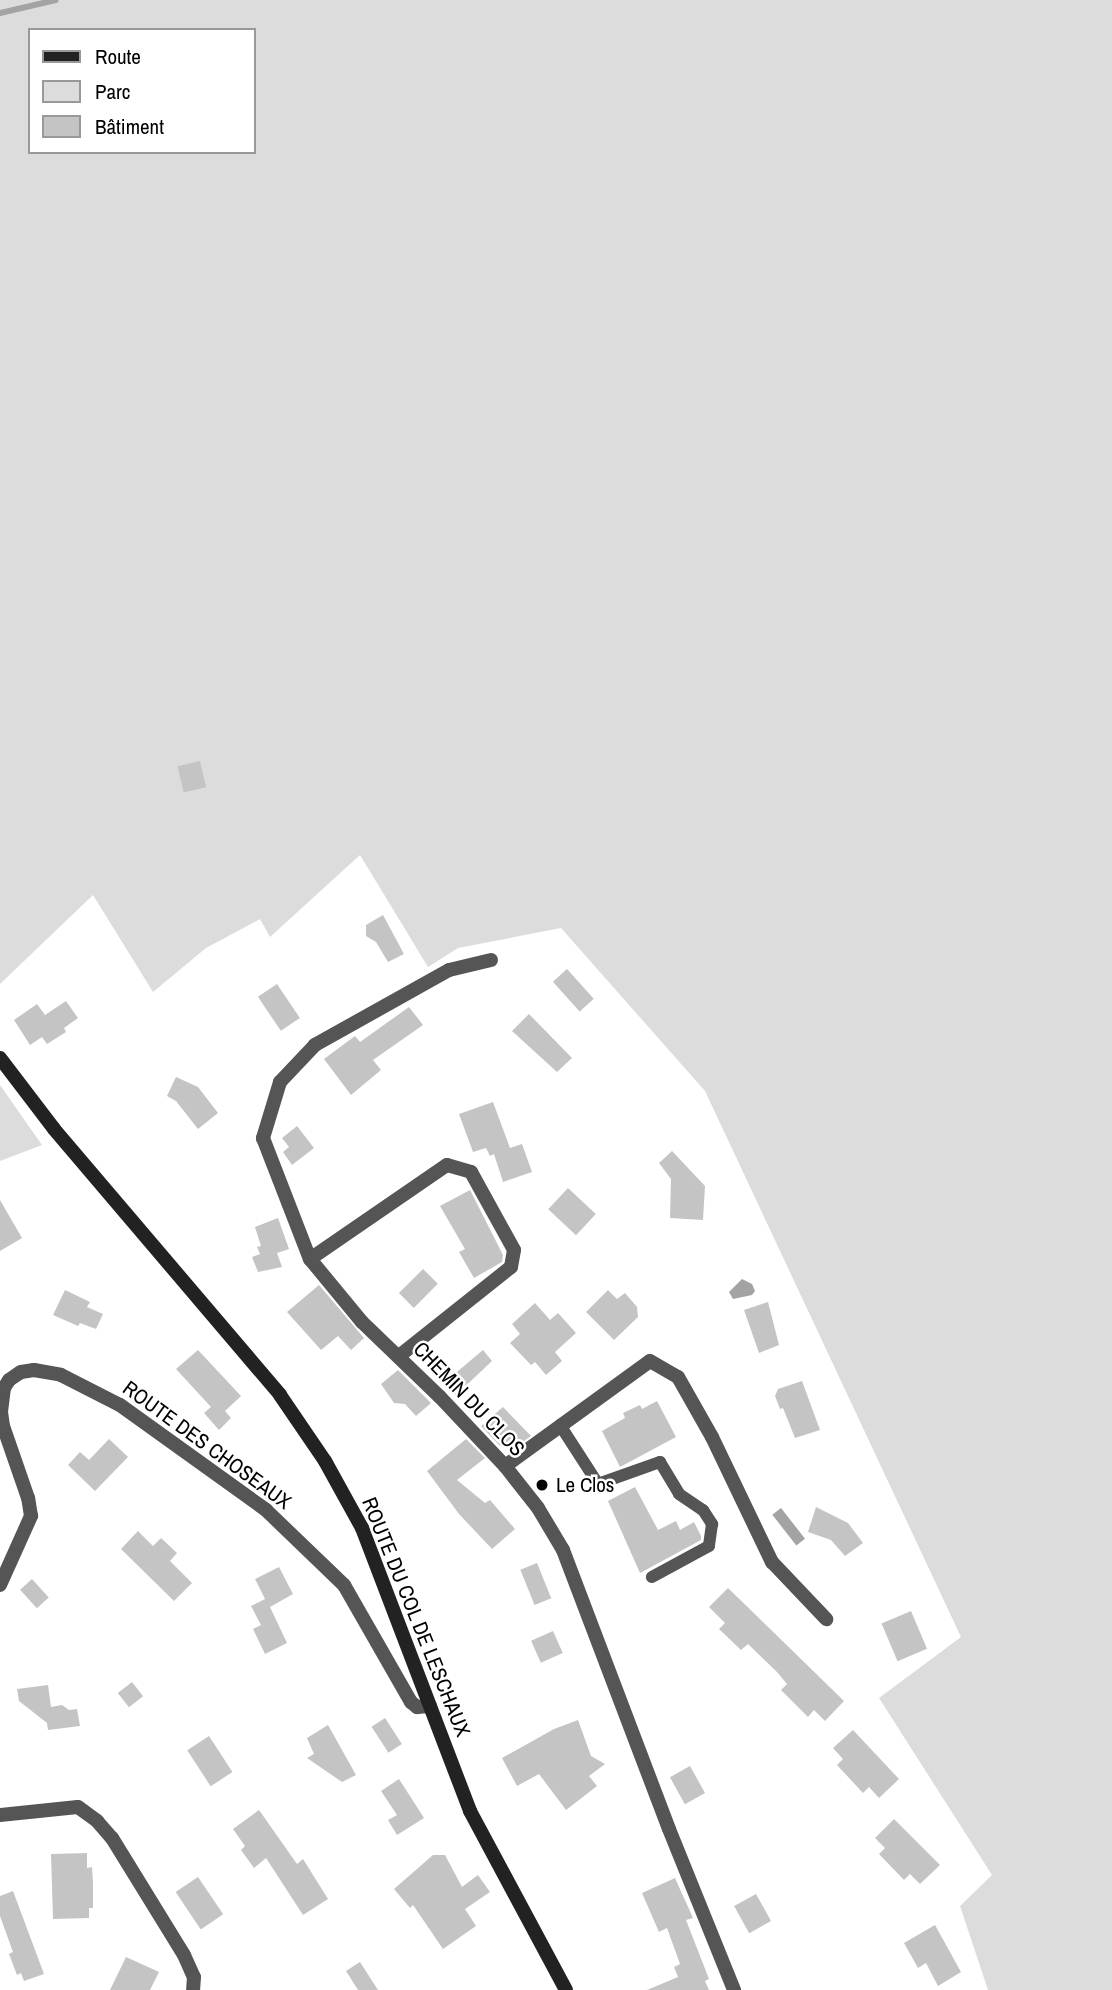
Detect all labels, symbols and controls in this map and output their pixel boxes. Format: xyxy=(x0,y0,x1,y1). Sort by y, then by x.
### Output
legend xyxy=(28,28,256,154)
text: Route xyxy=(95,42,141,71)
text: Parc xyxy=(95,77,130,106)
text: Bâtiment xyxy=(95,112,164,141)
street label: CHEMIN DU CLOS xyxy=(408,1337,530,1461)
street label: ROUTE DES CHOSEAUX xyxy=(118,1375,296,1515)
place label: Le Clos xyxy=(556,1472,614,1498)
marker: Le Clos xyxy=(534,1477,550,1493)
street label: ROUTE DU COL DE LESCHAUX xyxy=(356,1493,476,1741)

